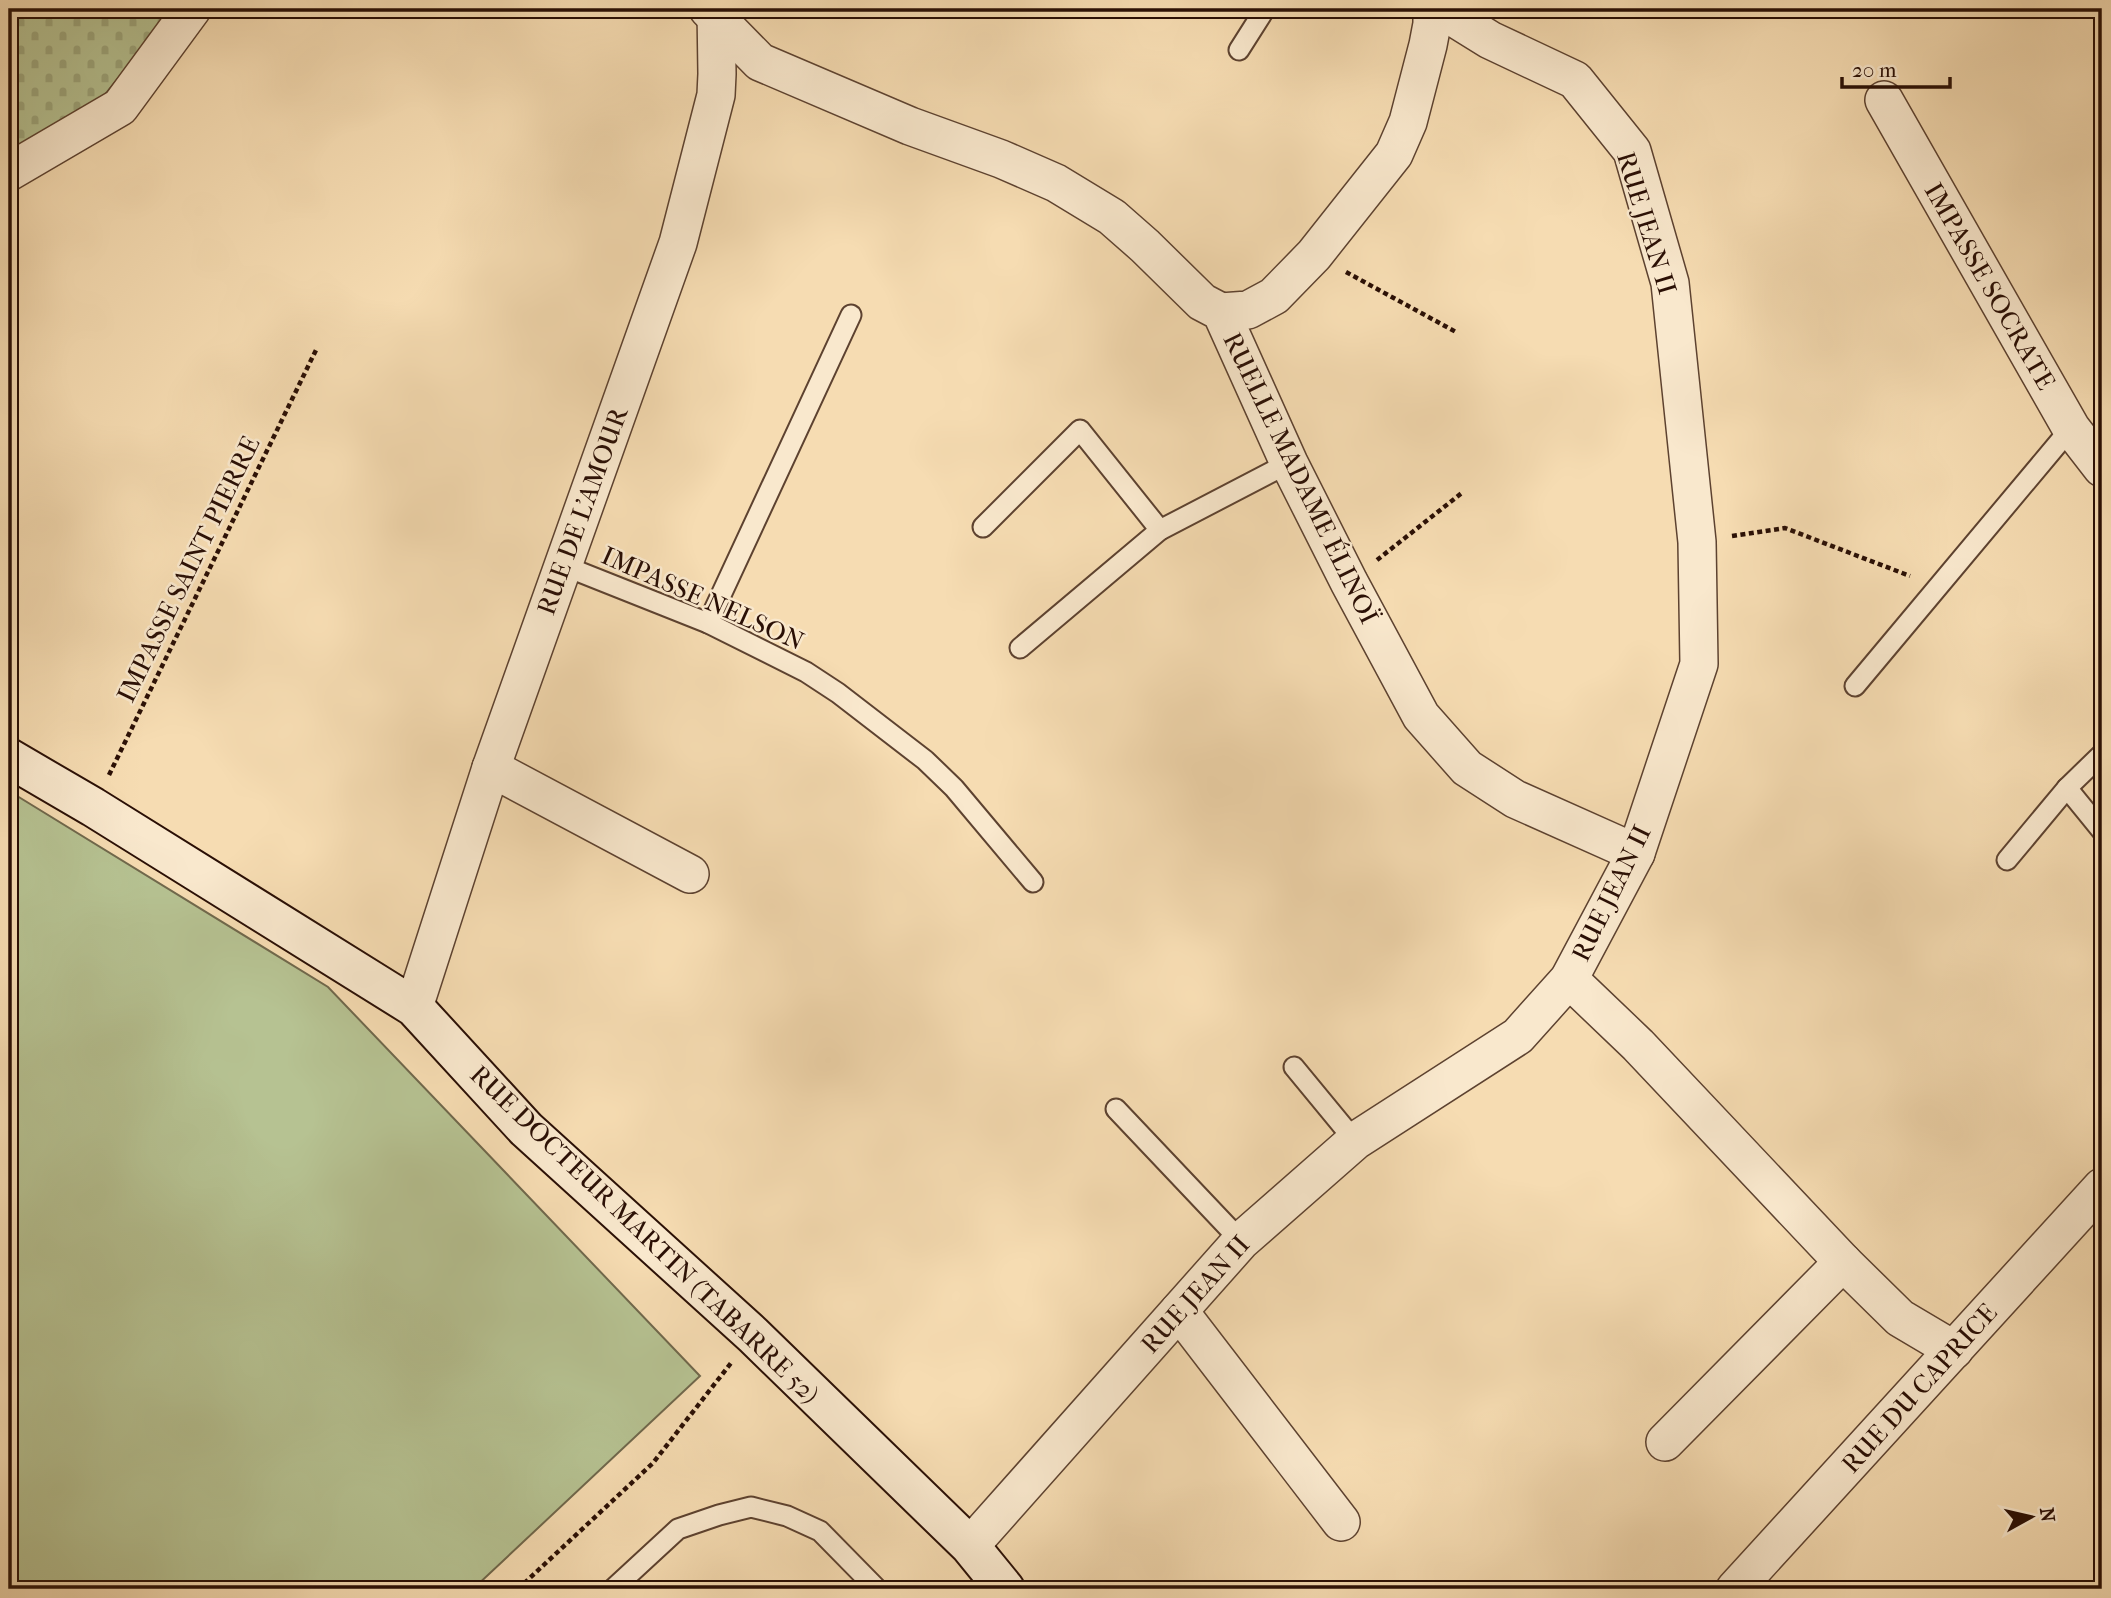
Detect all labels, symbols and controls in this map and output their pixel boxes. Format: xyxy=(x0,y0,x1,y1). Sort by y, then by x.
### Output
scale bar xyxy=(1842,46,1950,90)
text: 20 m xyxy=(1852,58,1897,82)
street label: RUE JEAN II xyxy=(1610,148,1683,298)
street label: IMPASSE SOCRATE xyxy=(1918,177,2062,395)
street label: RUELLE MADAME ÉLINOÏ xyxy=(1216,327,1386,629)
street label: RUE DE L'AMOUR xyxy=(531,402,635,619)
street label: IMPASSE SAINT PIERRE xyxy=(110,431,266,707)
street label: IMPASSE NELSON xyxy=(597,540,809,657)
street label: RUE JEAN II xyxy=(1565,820,1658,966)
street label: RUE DOCTEUR MARTIN (TABARRE 52) xyxy=(464,1059,826,1410)
street label: RUE JEAN II xyxy=(1134,1229,1256,1360)
street label: RUE DU CAPRICE xyxy=(1835,1297,2004,1479)
north arrow xyxy=(1996,1482,2066,1552)
text: N xyxy=(2035,1506,2059,1524)

